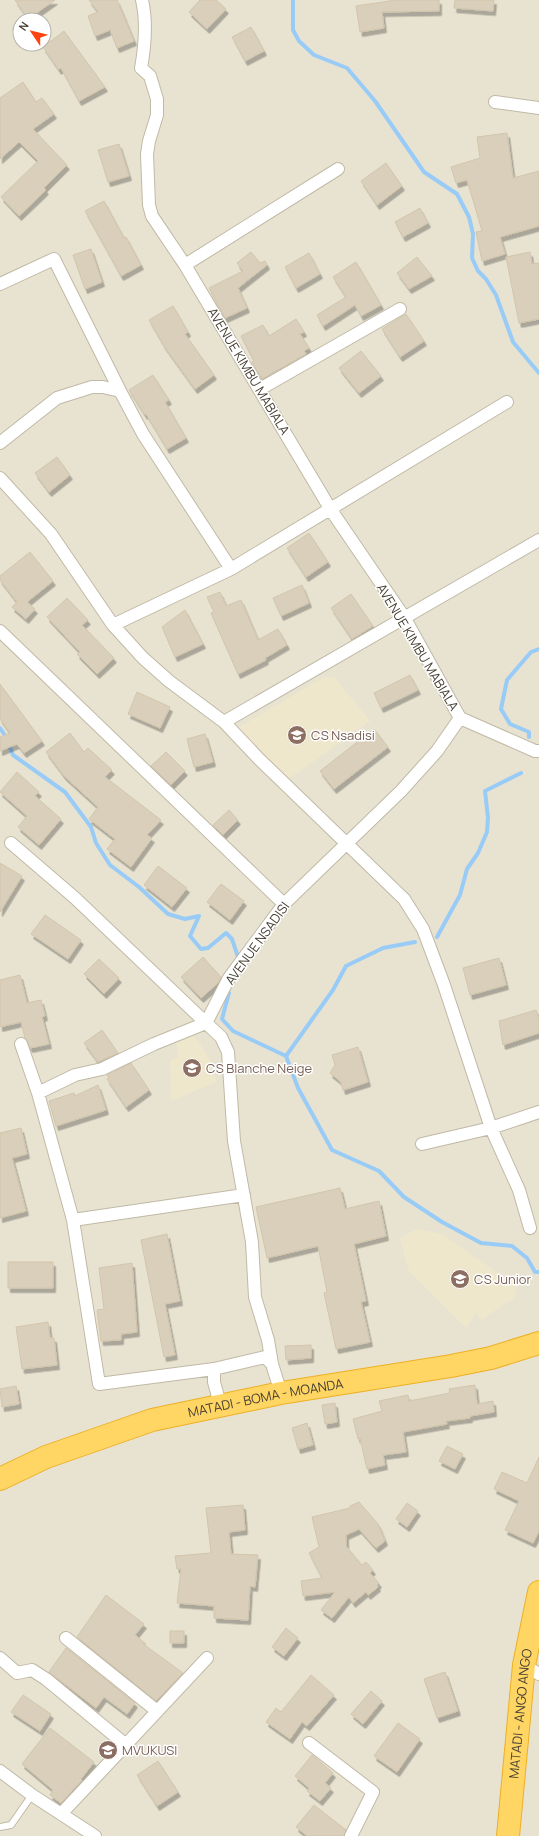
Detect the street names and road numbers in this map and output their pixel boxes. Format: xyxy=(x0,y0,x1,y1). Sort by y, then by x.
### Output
street label: AVENUE KIMBU MABIALA xyxy=(204,304,294,438)
street label: AVENUE KIMBU MABIALA xyxy=(373,580,463,714)
street label: AVENUE NSADISI xyxy=(221,898,293,988)
street label: MATADI - BOMA - MOANDA xyxy=(186,1374,345,1421)
street label: MATADI - ANGO ANGO xyxy=(504,1646,536,1779)

